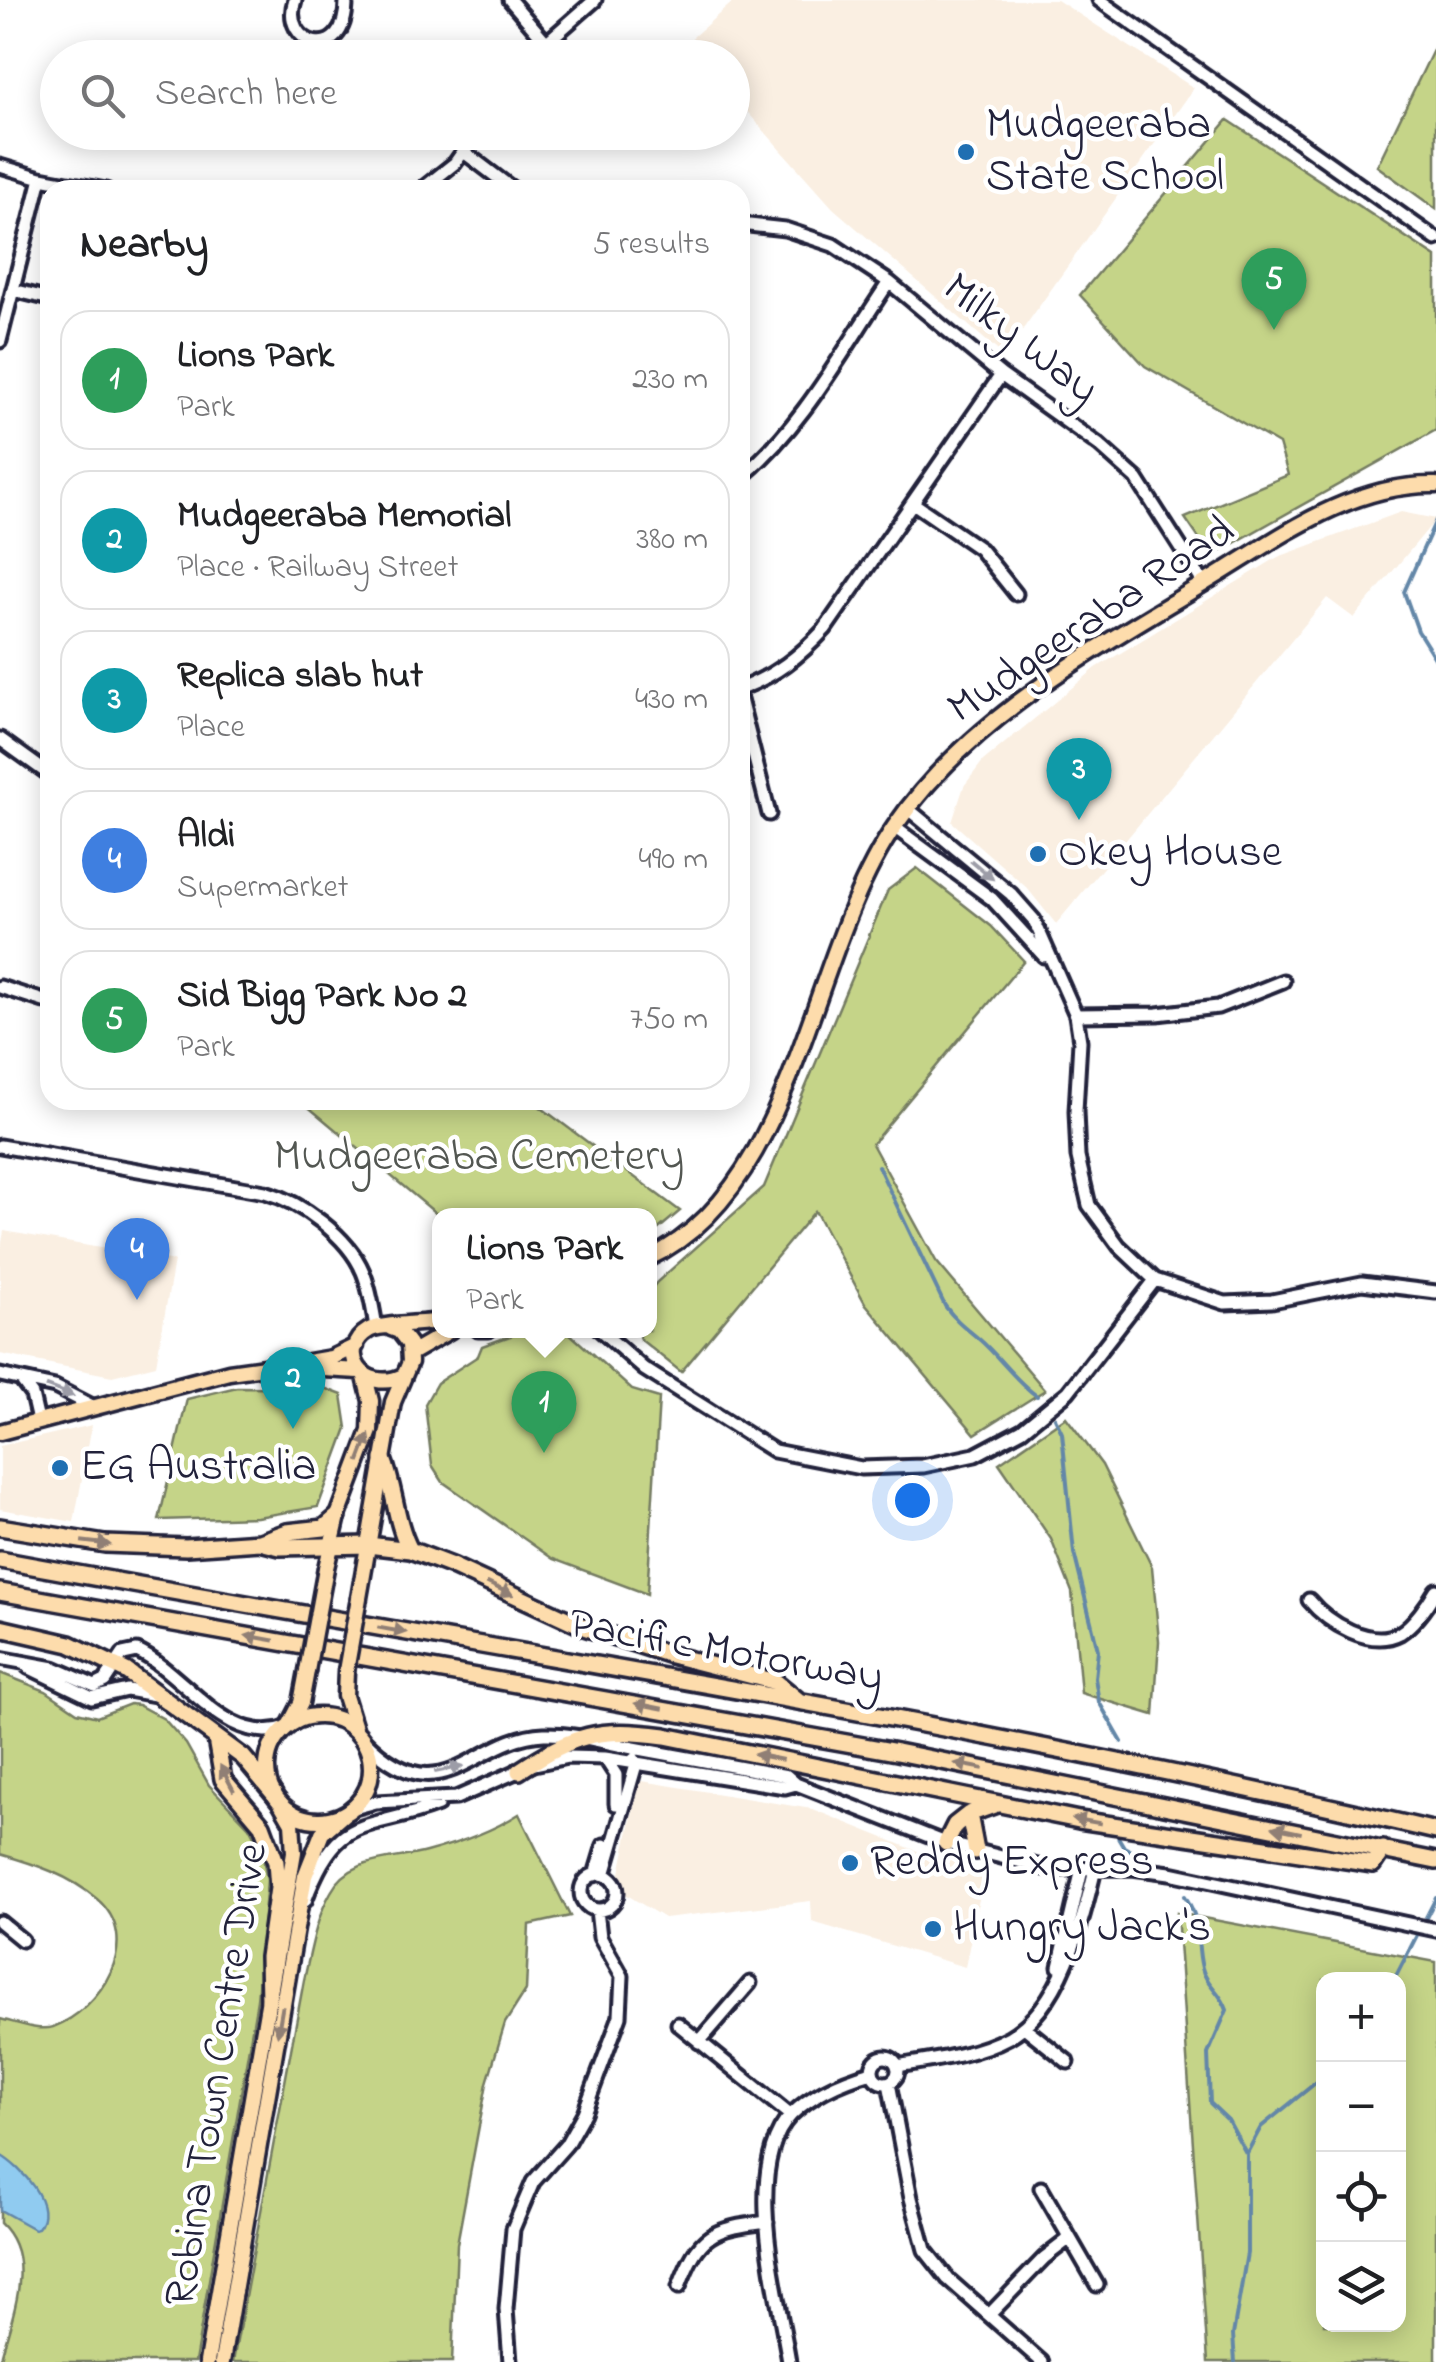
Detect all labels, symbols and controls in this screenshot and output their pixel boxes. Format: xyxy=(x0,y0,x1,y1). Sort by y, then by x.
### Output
search box xyxy=(40,40,750,150)
text: Search here xyxy=(155,67,337,123)
icon: search xyxy=(75,68,130,123)
place label: Mudgeeraba State School xyxy=(986,93,1224,211)
marker: Mudgeeraba State School xyxy=(955,141,977,163)
text: Nearby xyxy=(80,215,208,276)
text: 5 results xyxy=(593,222,710,269)
pin: 5 xyxy=(1242,248,1306,330)
street label: Milky Way xyxy=(928,258,1112,422)
text: Lions Park xyxy=(177,329,334,385)
text: 1 xyxy=(109,357,120,404)
text: 230 m xyxy=(632,357,708,404)
text: Park xyxy=(177,385,235,432)
text: Mudgeeraba Memorial xyxy=(177,489,511,545)
street label: Mudgeeraba Road xyxy=(935,500,1250,743)
text: 2 xyxy=(107,517,122,564)
text: 380 m xyxy=(636,517,708,564)
text: Place · Railway Street xyxy=(177,545,458,592)
text: Replica slab hut xyxy=(177,649,423,705)
text: 3 xyxy=(108,677,121,724)
text: 430 m xyxy=(635,677,708,724)
text: Place xyxy=(177,705,245,752)
pin: 3 xyxy=(1046,738,1112,820)
text: Aldi xyxy=(177,809,235,865)
place label: Okey House xyxy=(1058,821,1283,887)
text: 4 xyxy=(108,837,121,884)
text: 490 m xyxy=(639,837,708,884)
marker: Okey House xyxy=(1027,843,1049,865)
one-way arrow xyxy=(970,859,995,881)
text: Supermarket xyxy=(177,865,349,912)
text: Sid Bigg Park No 2 xyxy=(177,969,467,1025)
text: 5 xyxy=(105,997,124,1044)
text: 750 m xyxy=(630,997,708,1044)
text: Park xyxy=(177,1025,235,1072)
park label: Mudgeeraba Cemetery xyxy=(274,1125,684,1192)
popup xyxy=(432,1208,657,1338)
pin: 4 xyxy=(104,1218,170,1300)
text: Lions Park xyxy=(466,1222,623,1278)
text: Park xyxy=(466,1278,524,1325)
pin: 2 xyxy=(260,1346,326,1429)
pin: 1 xyxy=(512,1370,576,1453)
one-way arrow xyxy=(45,1384,75,1399)
one-way arrow xyxy=(356,1432,372,1462)
place label: EG Australia xyxy=(80,1435,316,1501)
marker: EG Australia xyxy=(49,1457,71,1479)
your location xyxy=(887,1475,938,1526)
one-way arrow xyxy=(81,1535,113,1551)
one-way arrow xyxy=(485,1581,514,1598)
street label: Pacific Motorway xyxy=(564,1592,888,1712)
one-way arrow xyxy=(377,1623,409,1638)
one-way arrow xyxy=(244,1630,275,1645)
one-way arrow xyxy=(633,1698,664,1713)
one-way arrow xyxy=(752,1748,783,1764)
one-way arrow xyxy=(953,1758,984,1774)
one-way arrow xyxy=(434,1761,465,1777)
one-way arrow xyxy=(219,1764,236,1792)
one-way arrow xyxy=(1070,1813,1102,1828)
one-way arrow xyxy=(1271,1821,1302,1837)
place label: Reddy Express xyxy=(870,1830,1154,1896)
street label: Robina Town Centre Drive xyxy=(149,1838,287,2311)
marker: Reddy Express xyxy=(839,1852,861,1874)
place label: Hungry Jack's xyxy=(953,1896,1211,1963)
marker: Hungry Jack's xyxy=(922,1918,944,1940)
map controls xyxy=(1316,1972,1406,2332)
button: + xyxy=(1316,1972,1406,2062)
one-way arrow xyxy=(272,2006,287,2037)
button: − xyxy=(1316,2062,1406,2152)
button: locate xyxy=(1316,2152,1406,2242)
button: layers xyxy=(1316,2242,1406,2332)

